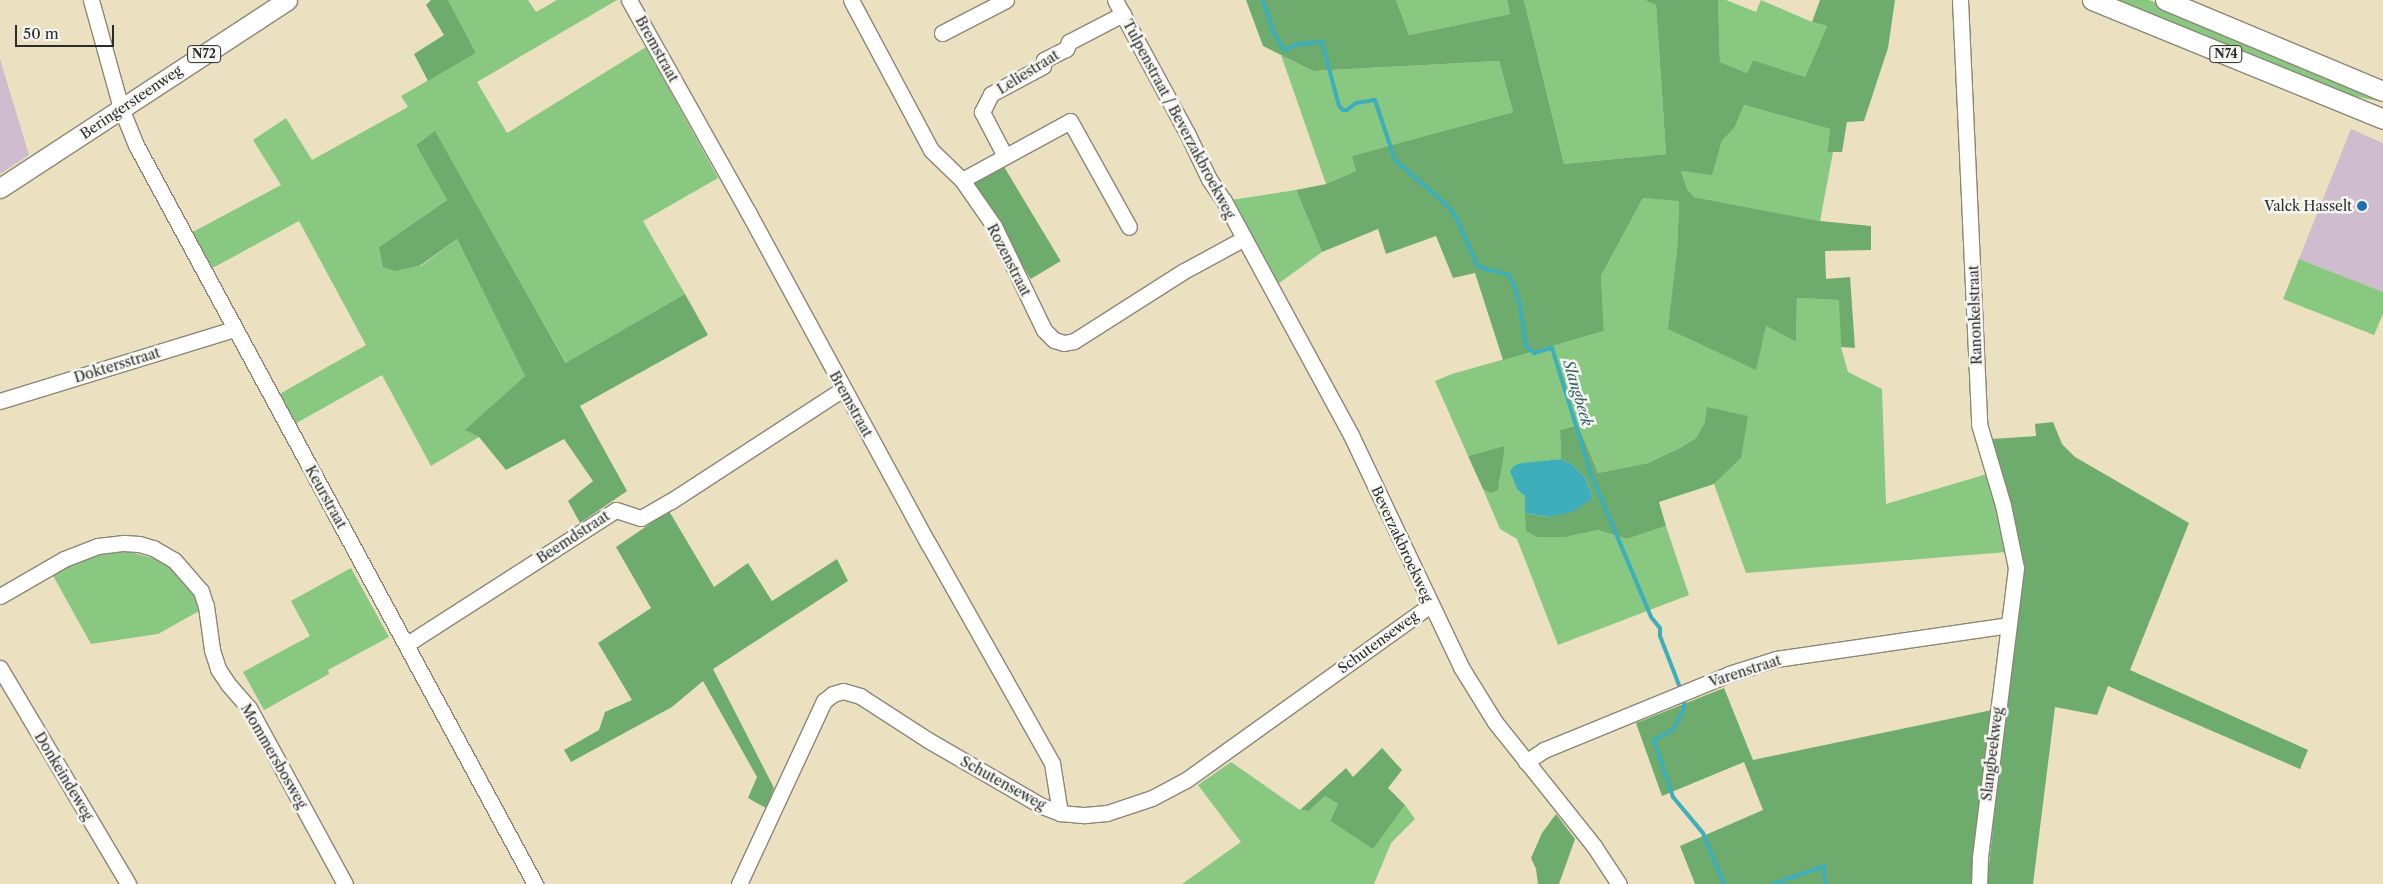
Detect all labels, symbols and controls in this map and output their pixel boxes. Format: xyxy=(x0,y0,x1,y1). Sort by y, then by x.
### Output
street label: Bremstraat xyxy=(632,13,682,85)
scale bar xyxy=(18,15,116,47)
street label: Tulpenstraat / Beverzakbroekweg xyxy=(1119,17,1239,221)
text: 50 m xyxy=(23,24,59,43)
road number: N72 xyxy=(186,44,222,64)
road number: N74 xyxy=(2208,44,2244,64)
street label: Leliestraat xyxy=(994,46,1062,98)
street label: Beringersteenweg xyxy=(77,62,185,142)
place label: Valck Hasselt xyxy=(2264,198,2352,214)
marker: Valck Hasselt xyxy=(2356,200,2368,212)
street label: Rozenstraat xyxy=(984,221,1034,299)
street label: Ranonkelstraat xyxy=(1965,265,1985,365)
street label: Doktersstraat xyxy=(72,344,162,386)
water label: Slangbeek xyxy=(1559,358,1597,428)
street label: Bremstraat xyxy=(826,368,876,440)
street label: Keurstraat xyxy=(302,463,350,531)
street label: Beverzakbroekweg xyxy=(1368,483,1436,605)
street label: Beemdstraat xyxy=(533,507,613,567)
street label: Schutenseweg xyxy=(1335,607,1421,677)
street label: Varenstraat xyxy=(1707,651,1783,691)
street label: Mommersbosweg xyxy=(237,701,311,811)
street label: Slangbeekweg xyxy=(1978,706,2006,802)
street label: Donkeindeweg xyxy=(31,729,97,823)
street label: Schutenseweg xyxy=(957,753,1049,813)

